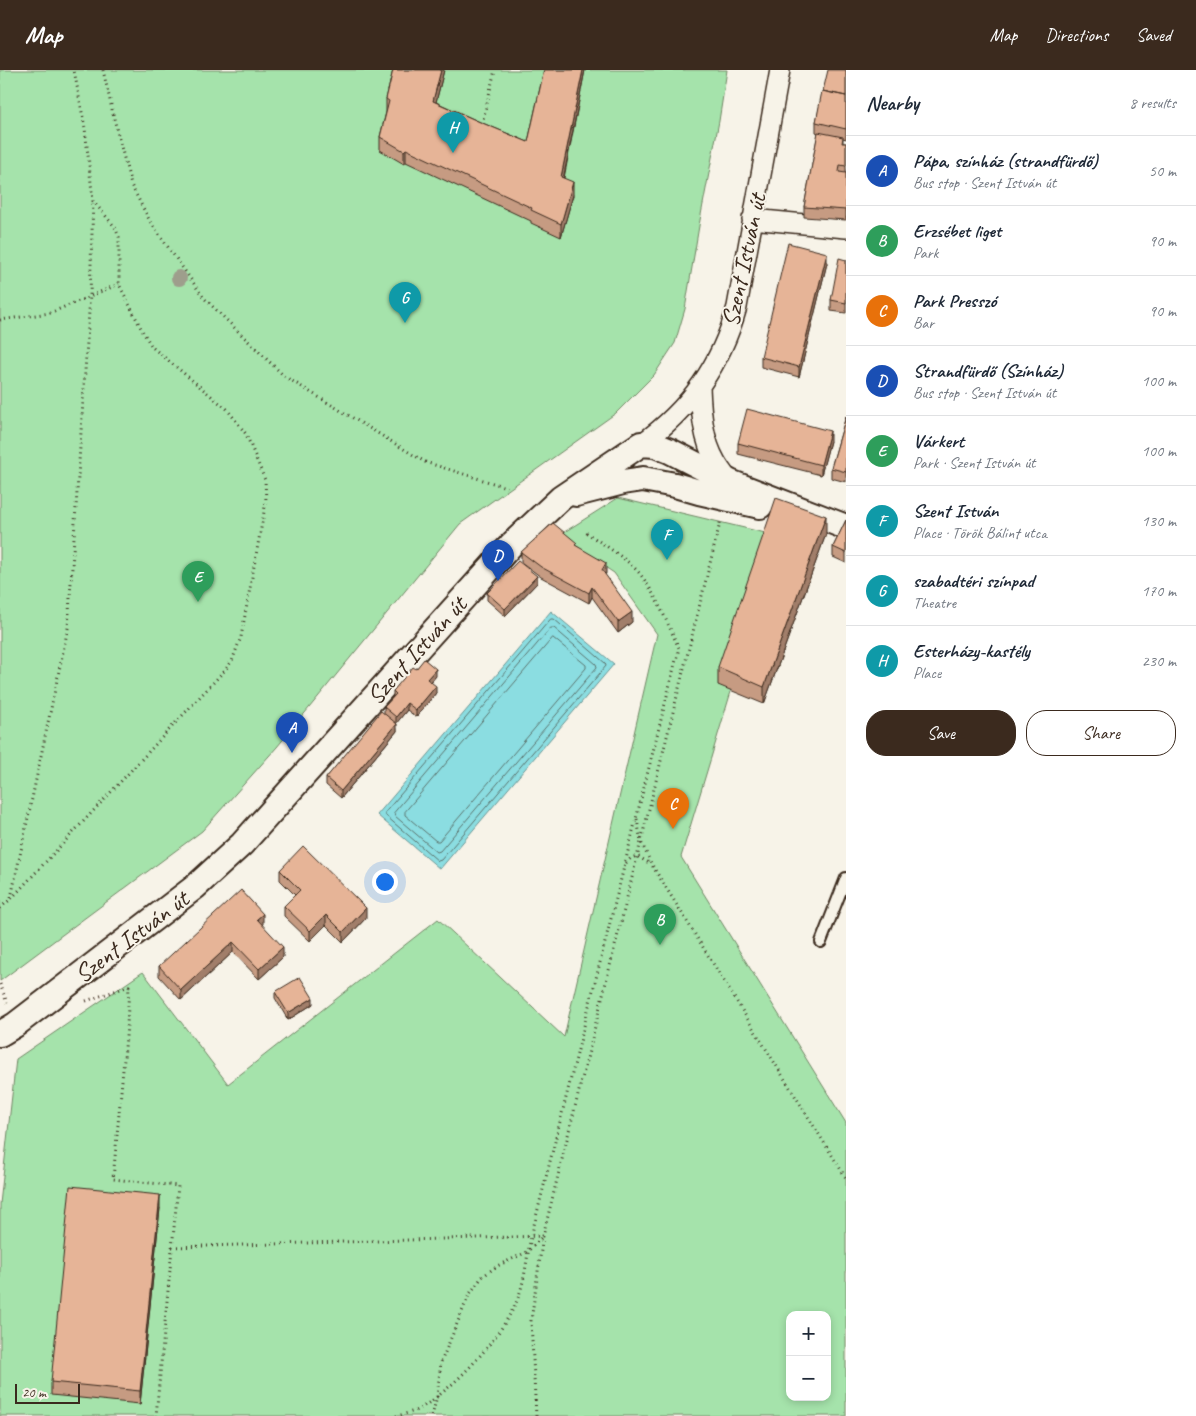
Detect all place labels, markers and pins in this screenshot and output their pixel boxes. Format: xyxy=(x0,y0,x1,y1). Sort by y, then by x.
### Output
pin: H xyxy=(437,112,469,153)
pin: G xyxy=(389,282,421,323)
pin: F xyxy=(651,519,683,560)
pin: D xyxy=(482,540,514,581)
pin: E xyxy=(182,561,214,602)
pin: A xyxy=(276,712,308,753)
pin: C xyxy=(657,788,689,829)
pin: B xyxy=(644,904,676,945)

